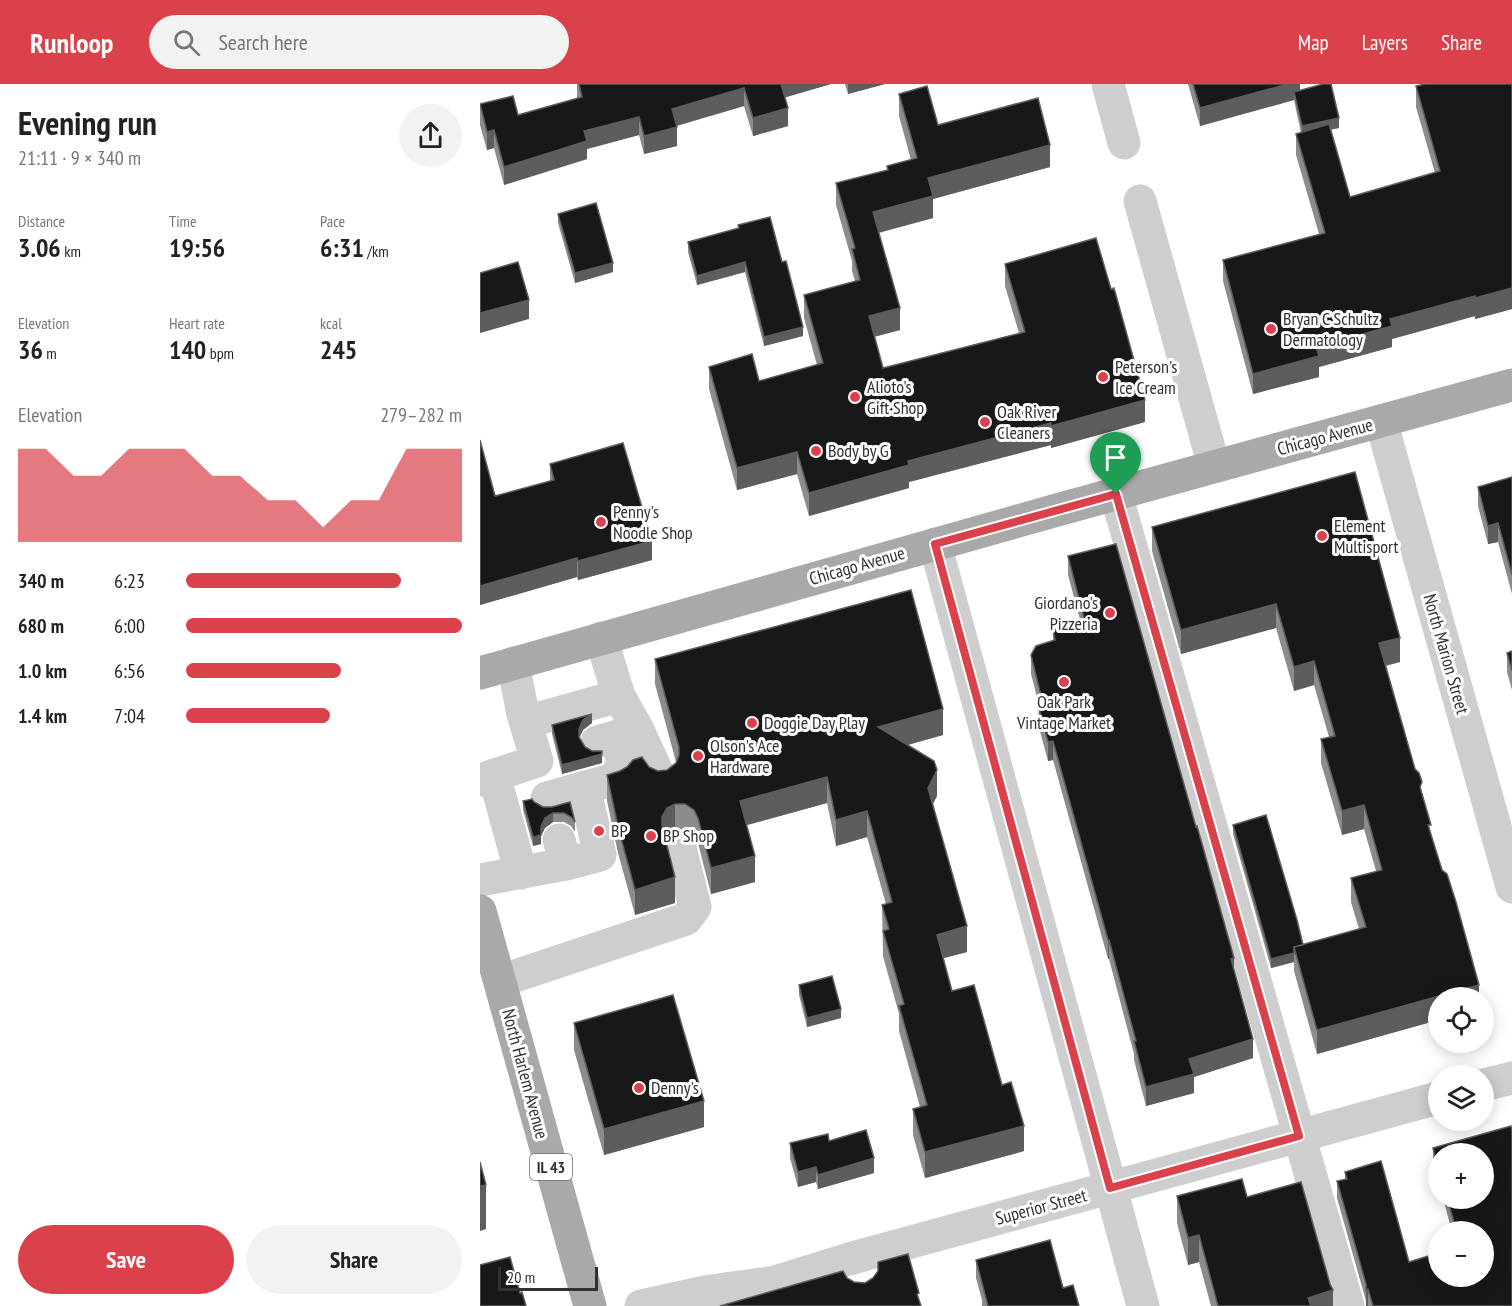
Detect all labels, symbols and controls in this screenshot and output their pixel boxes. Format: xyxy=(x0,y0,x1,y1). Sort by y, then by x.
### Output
search box xyxy=(149,15,569,69)
text: Runloop xyxy=(30,24,113,61)
icon: search xyxy=(170,26,203,59)
text: Search here xyxy=(218,28,308,56)
text: Map xyxy=(1298,29,1329,56)
text: Layers xyxy=(1362,29,1408,56)
text: Share xyxy=(1441,29,1482,56)
text: Evening run xyxy=(18,101,157,144)
button: share xyxy=(399,104,462,167)
text: 21:11 · 9 × 340 m xyxy=(18,145,141,171)
text: Distance xyxy=(18,211,65,231)
text: Time xyxy=(169,211,197,231)
text: Pace xyxy=(320,211,345,231)
text: 3.06 xyxy=(18,231,61,264)
text: 19:56 xyxy=(169,231,225,264)
text: 6:31 xyxy=(320,231,364,264)
text: km xyxy=(61,241,81,261)
text: /km xyxy=(364,241,389,261)
place label: Bryan C Schultz Dermatology xyxy=(1283,307,1379,351)
text: Elevation xyxy=(18,313,69,333)
text: Heart rate xyxy=(169,313,225,333)
text: kcal xyxy=(320,313,342,333)
marker: Bryan C Schultz Dermatology xyxy=(1264,322,1278,336)
text: 36 xyxy=(18,333,43,366)
text: 140 xyxy=(169,333,206,366)
text: 245 xyxy=(320,333,357,366)
text: m xyxy=(43,343,57,363)
text: bpm xyxy=(206,343,234,363)
place label: Peterson's Ice Cream xyxy=(1115,355,1177,399)
marker: Peterson's Ice Cream xyxy=(1096,370,1110,384)
place label: Alioto's Gift Shop xyxy=(867,375,924,419)
marker: Alioto's Gift Shop xyxy=(848,390,862,404)
place label: Oak River Cleaners xyxy=(997,400,1056,444)
text: Elevation xyxy=(18,402,82,428)
text: 279–282 m xyxy=(380,402,462,428)
street label: Chicago Avenue xyxy=(1275,413,1375,460)
marker: Oak River Cleaners xyxy=(978,415,992,429)
pin xyxy=(1090,432,1141,494)
place label: Body by G xyxy=(828,439,889,462)
icon: arrive xyxy=(1099,441,1132,474)
marker: Body by G xyxy=(809,444,823,458)
place label: Penny's Noodle Shop xyxy=(613,500,693,544)
place label: Element Multisport xyxy=(1334,514,1398,558)
marker: Penny's Noodle Shop xyxy=(594,515,608,529)
marker: Element Multisport xyxy=(1315,529,1329,543)
street label: Chicago Avenue xyxy=(807,541,907,590)
text: 340 m xyxy=(18,568,64,594)
text: 6:23 xyxy=(114,568,145,594)
place label: Giordano's Pizzeria xyxy=(1034,591,1098,635)
street label: North Marion Street xyxy=(1418,591,1475,717)
marker: Giordano's Pizzeria xyxy=(1103,606,1117,620)
text: 680 m xyxy=(18,613,64,639)
text: 6:00 xyxy=(114,613,145,639)
text: 1.0 km xyxy=(18,658,67,684)
text: 6:56 xyxy=(114,658,145,684)
marker: Oak Park Vintage Market xyxy=(1057,675,1071,689)
place label: Oak Park Vintage Market xyxy=(1016,690,1111,734)
text: 1.4 km xyxy=(18,703,67,729)
text: 7:04 xyxy=(114,703,145,729)
place label: Doggie Day Play xyxy=(764,711,865,734)
marker: Doggie Day Play xyxy=(745,716,759,730)
place label: Olson's Ace Hardware xyxy=(710,734,779,778)
marker: Olson's Ace Hardware xyxy=(691,749,705,763)
place label: BP xyxy=(611,819,628,842)
marker: BP xyxy=(592,824,606,838)
place label: BP Shop xyxy=(663,824,714,847)
marker: BP Shop xyxy=(644,829,658,843)
map controls xyxy=(1428,987,1494,1287)
button: locate xyxy=(1428,987,1494,1053)
street label: North Harlem Avenue xyxy=(497,1006,554,1141)
button: layers xyxy=(1428,1065,1494,1131)
place label: Denny's xyxy=(651,1076,699,1099)
marker: Denny's xyxy=(632,1081,646,1095)
button: + xyxy=(1428,1143,1494,1209)
road number: IL 43 xyxy=(530,1154,572,1180)
street label: Superior Street xyxy=(993,1183,1089,1230)
button: − xyxy=(1428,1221,1494,1287)
button: Save xyxy=(18,1225,234,1294)
button: Share xyxy=(246,1225,462,1294)
scale bar xyxy=(498,1264,598,1292)
text: 20 m xyxy=(507,1267,535,1287)

